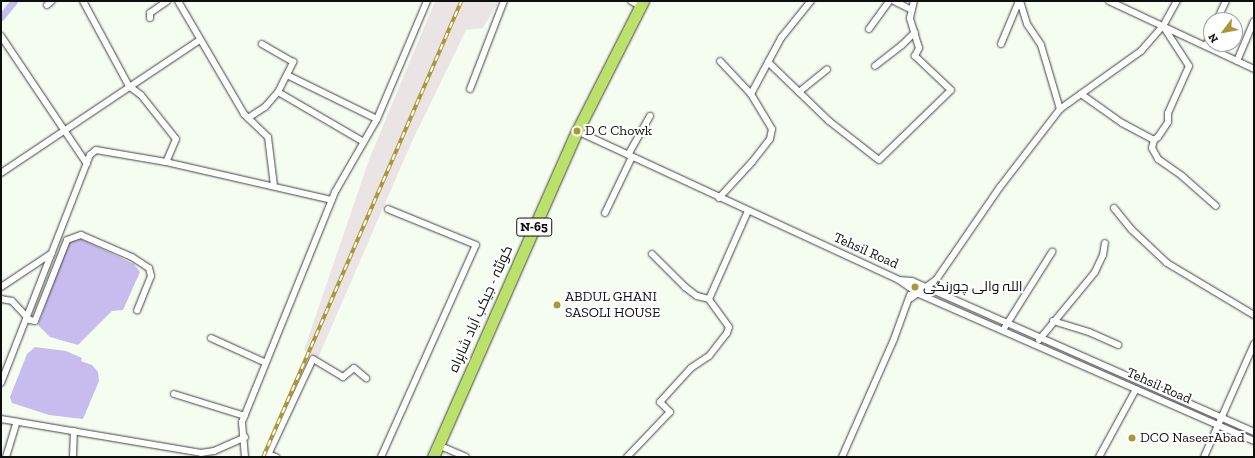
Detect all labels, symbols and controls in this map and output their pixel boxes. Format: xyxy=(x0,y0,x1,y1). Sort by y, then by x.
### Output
north arrow xyxy=(1203,12,1243,52)
text: N xyxy=(1206,31,1221,45)
place label: D C Chowk xyxy=(585,123,652,139)
marker: D C Chowk xyxy=(572,126,582,136)
road number: N-65 xyxy=(516,216,552,238)
street label: Tehsil Road xyxy=(831,229,901,273)
street label: کوئٹہ - جیکب آباد شاہراہ xyxy=(445,243,517,375)
place label: اللہ والی چورنگی xyxy=(923,279,1023,295)
marker: اللہ والی چورنگی xyxy=(910,282,920,292)
place label: ABDUL GHANI SASOLI HOUSE xyxy=(565,289,660,322)
marker: ABDUL GHANI SASOLI HOUSE xyxy=(552,300,562,310)
street label: Tehsil Road xyxy=(1124,364,1194,408)
place label: DCO NaseerAbad xyxy=(1140,430,1245,446)
marker: DCO NaseerAbad xyxy=(1127,433,1137,443)

